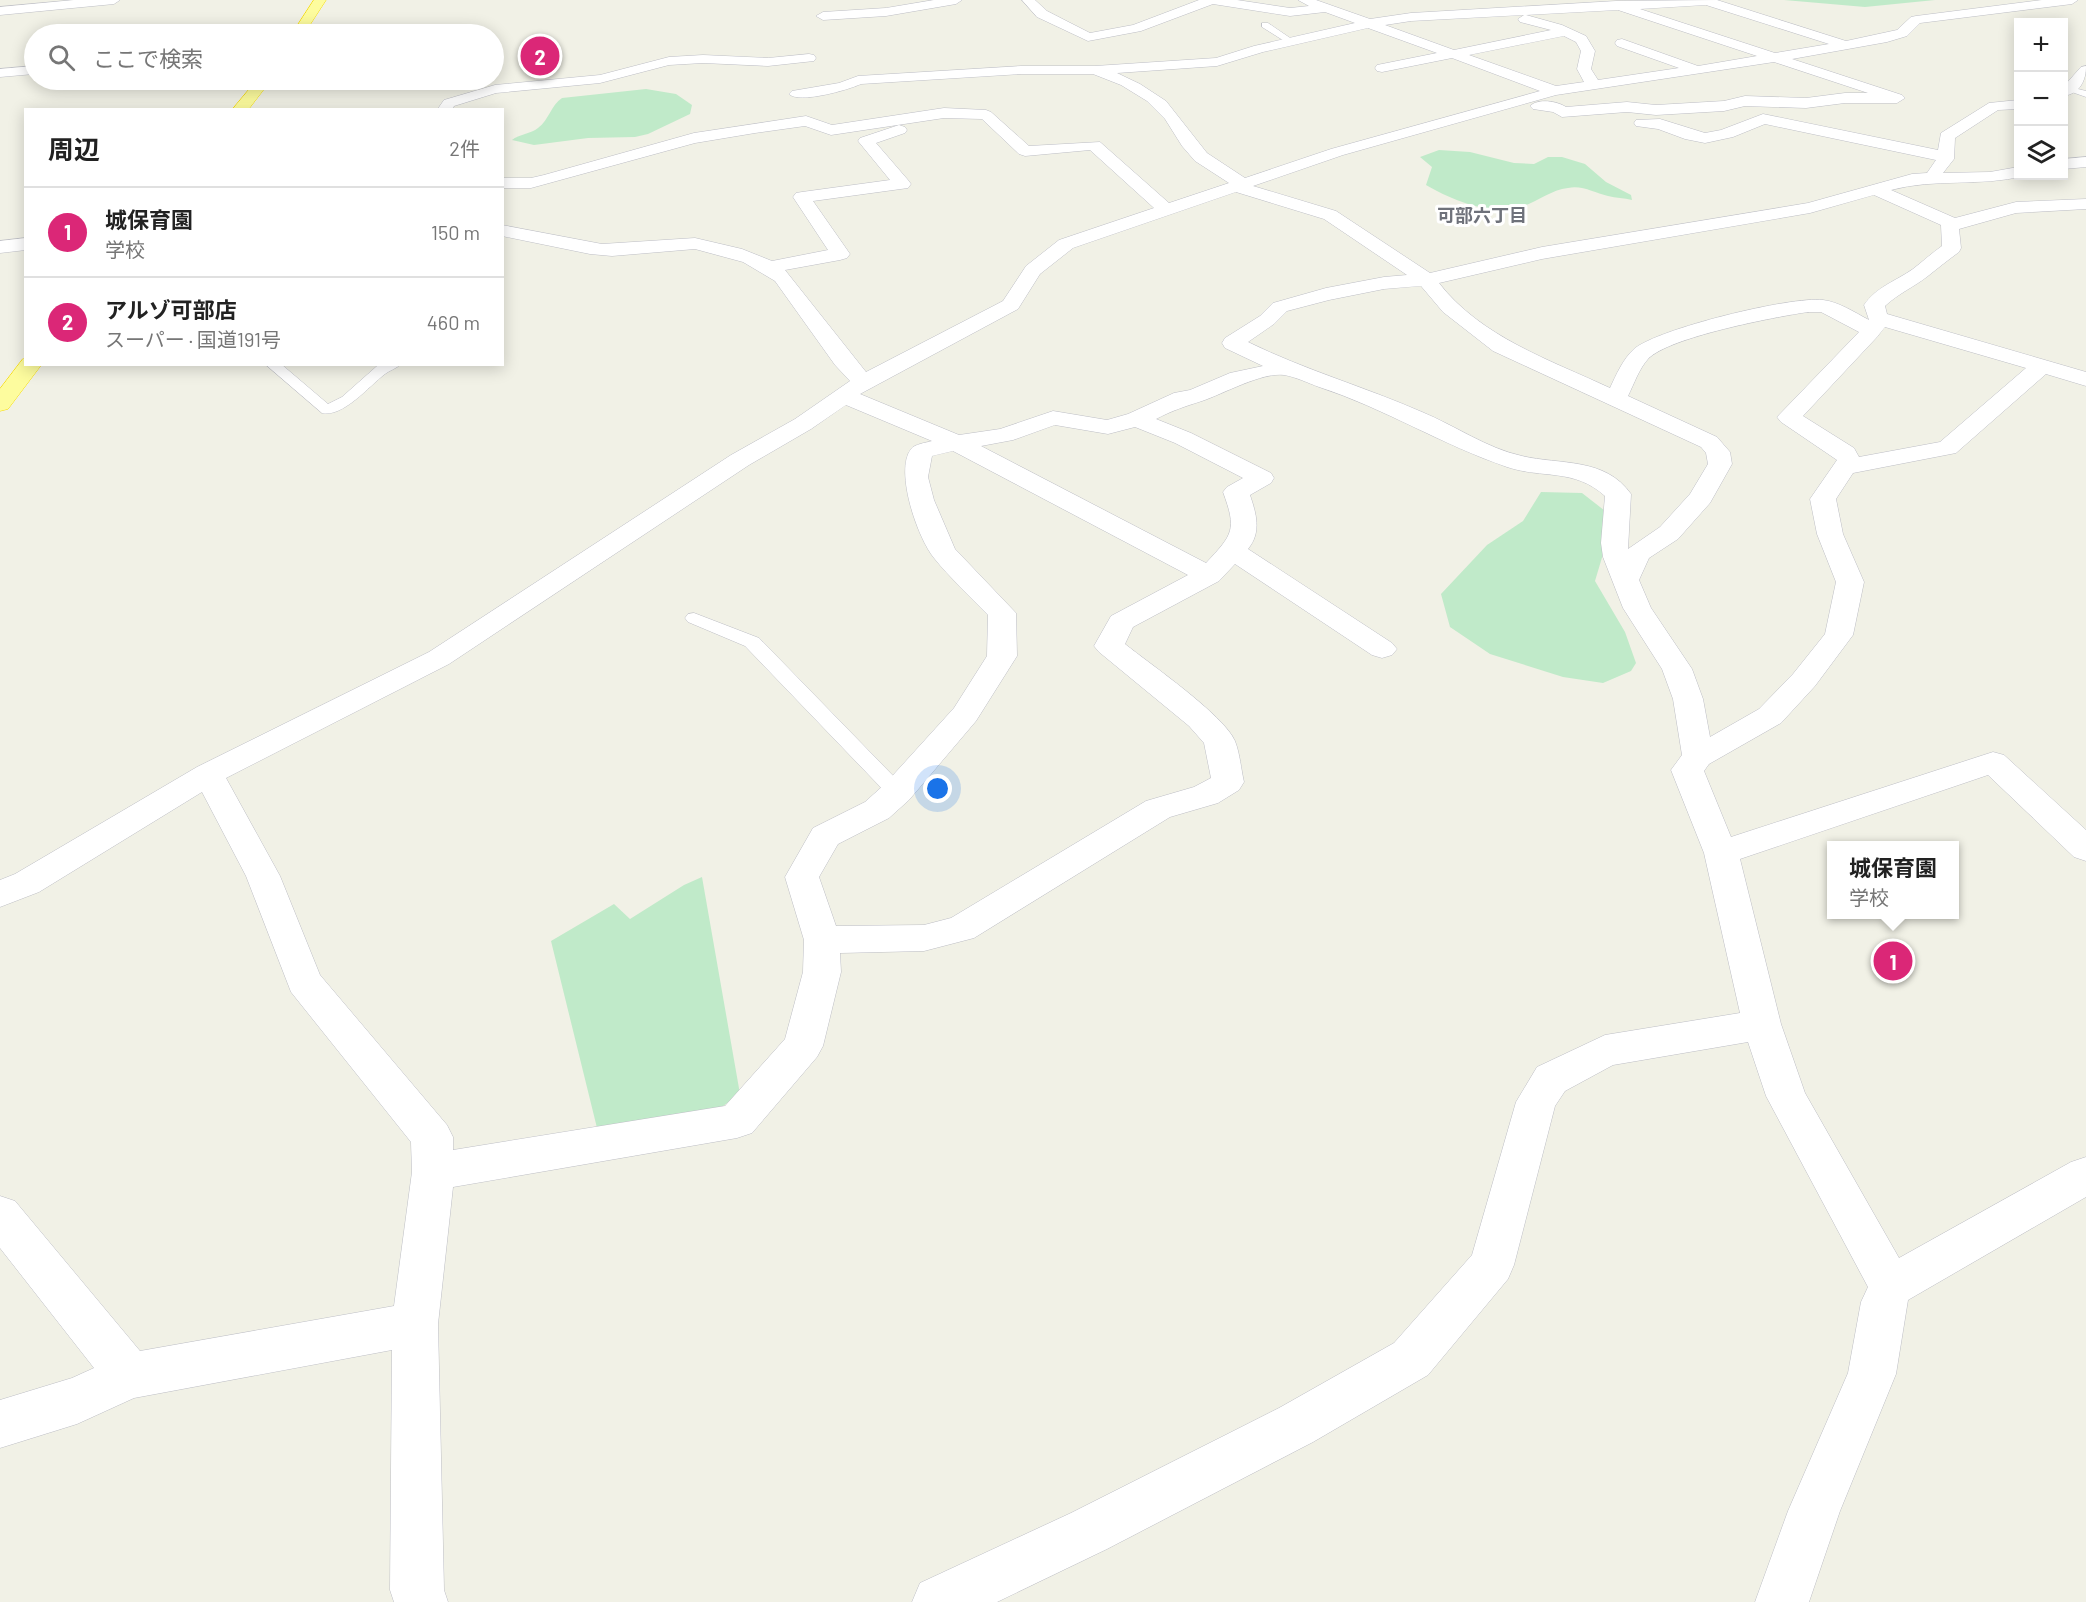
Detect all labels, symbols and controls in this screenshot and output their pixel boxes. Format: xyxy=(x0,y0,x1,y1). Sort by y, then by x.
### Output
map controls xyxy=(2014,18,2068,180)
button: + xyxy=(2014,18,2068,72)
search box xyxy=(24,24,504,90)
pin: 2 xyxy=(520,34,560,78)
icon: search xyxy=(45,41,78,74)
text: ここで検索 xyxy=(93,45,203,71)
button: − xyxy=(2014,72,2068,126)
button: layers xyxy=(2014,126,2068,180)
text: 周辺 xyxy=(48,133,100,164)
text: 2件 xyxy=(449,136,480,160)
district label: 可部六丁目 xyxy=(1437,204,1527,226)
text: 城保育園 xyxy=(105,206,193,232)
text: 1 xyxy=(64,220,71,244)
text: 150 m xyxy=(431,220,480,244)
text: 学校 xyxy=(105,237,145,261)
text: アルゾ可部店 xyxy=(105,296,237,322)
text: 2 xyxy=(62,310,73,334)
text: 460 m xyxy=(427,310,480,334)
text: スーパー · 国道191号 xyxy=(105,327,281,351)
your location xyxy=(923,774,952,803)
popup xyxy=(1827,841,1959,919)
text: 城保育園 xyxy=(1849,854,1937,880)
text: 学校 xyxy=(1849,885,1889,909)
pin: 1 xyxy=(1874,938,1912,984)

